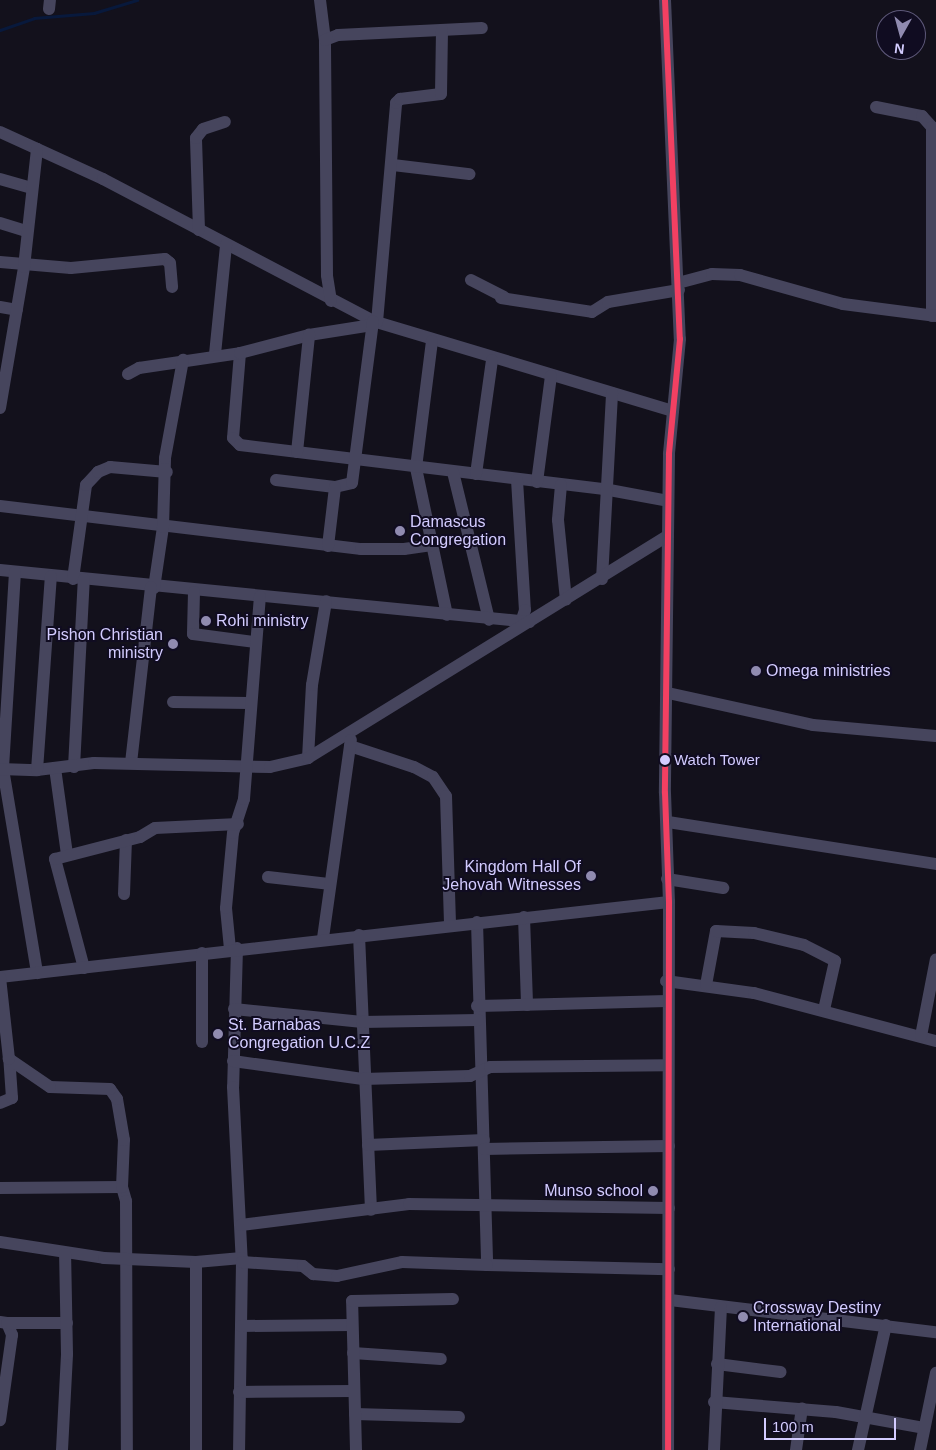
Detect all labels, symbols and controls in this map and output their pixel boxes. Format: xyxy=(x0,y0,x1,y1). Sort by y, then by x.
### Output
north arrow xyxy=(876,10,926,60)
text: N xyxy=(893,40,905,57)
place label: Damascus Congregation xyxy=(410,512,506,550)
marker: Damascus Congregation xyxy=(394,525,406,537)
place label: Rohi ministry xyxy=(216,611,308,631)
marker: Rohi ministry xyxy=(200,615,212,627)
place label: Pishon Christian ministry xyxy=(46,625,163,663)
marker: Pishon Christian ministry xyxy=(167,638,179,650)
place label: Omega ministries xyxy=(766,661,890,681)
marker: Omega ministries xyxy=(750,665,762,677)
place label: Watch Tower xyxy=(674,751,760,769)
marker: Watch Tower xyxy=(660,755,670,765)
place label: Kingdom Hall Of Jehovah Witnesses xyxy=(442,857,581,895)
marker: Kingdom Hall Of Jehovah Witnesses xyxy=(585,870,597,882)
place label: St. Barnabas Congregation U.C.Z xyxy=(228,1015,370,1053)
marker: St. Barnabas Congregation U.C.Z xyxy=(212,1028,224,1040)
place label: Munso school xyxy=(544,1181,643,1201)
marker: Munso school xyxy=(647,1185,659,1197)
place label: Crossway Destiny International xyxy=(753,1298,881,1336)
marker: Crossway Destiny International xyxy=(737,1311,749,1323)
scale bar xyxy=(766,1408,898,1440)
text: 100 m xyxy=(772,1418,814,1435)

